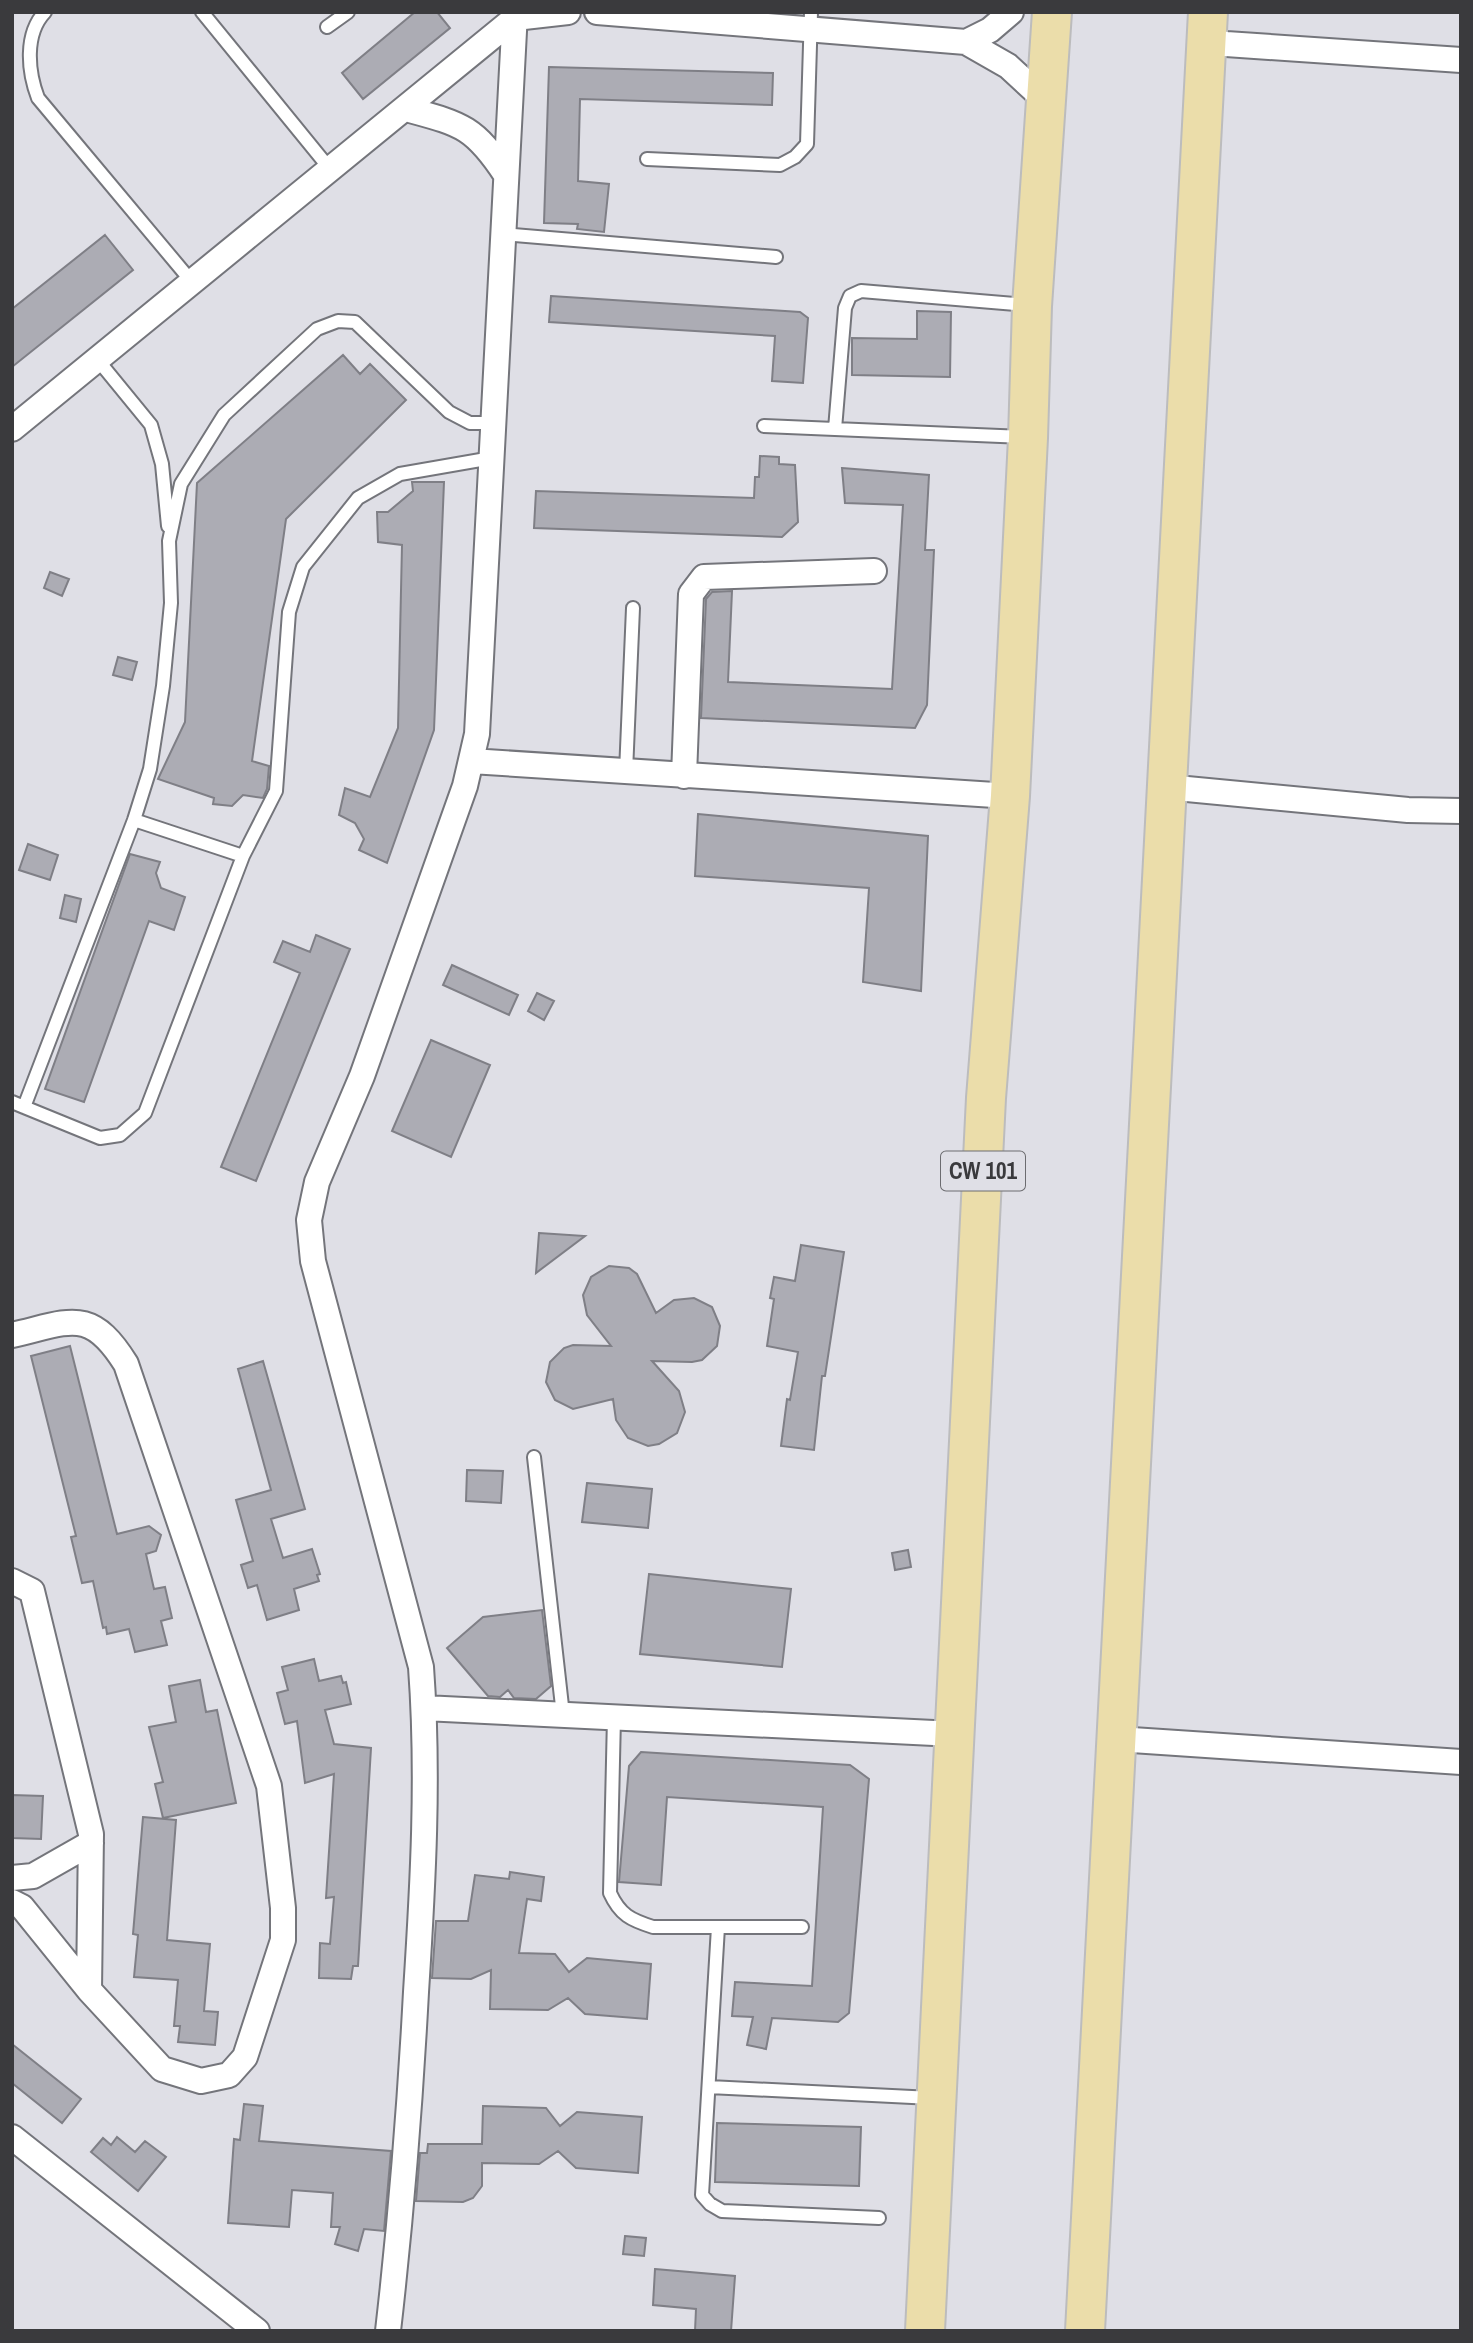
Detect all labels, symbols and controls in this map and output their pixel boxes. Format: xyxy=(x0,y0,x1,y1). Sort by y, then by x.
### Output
road number: CW 101 xyxy=(941,1152,1025,1190)

